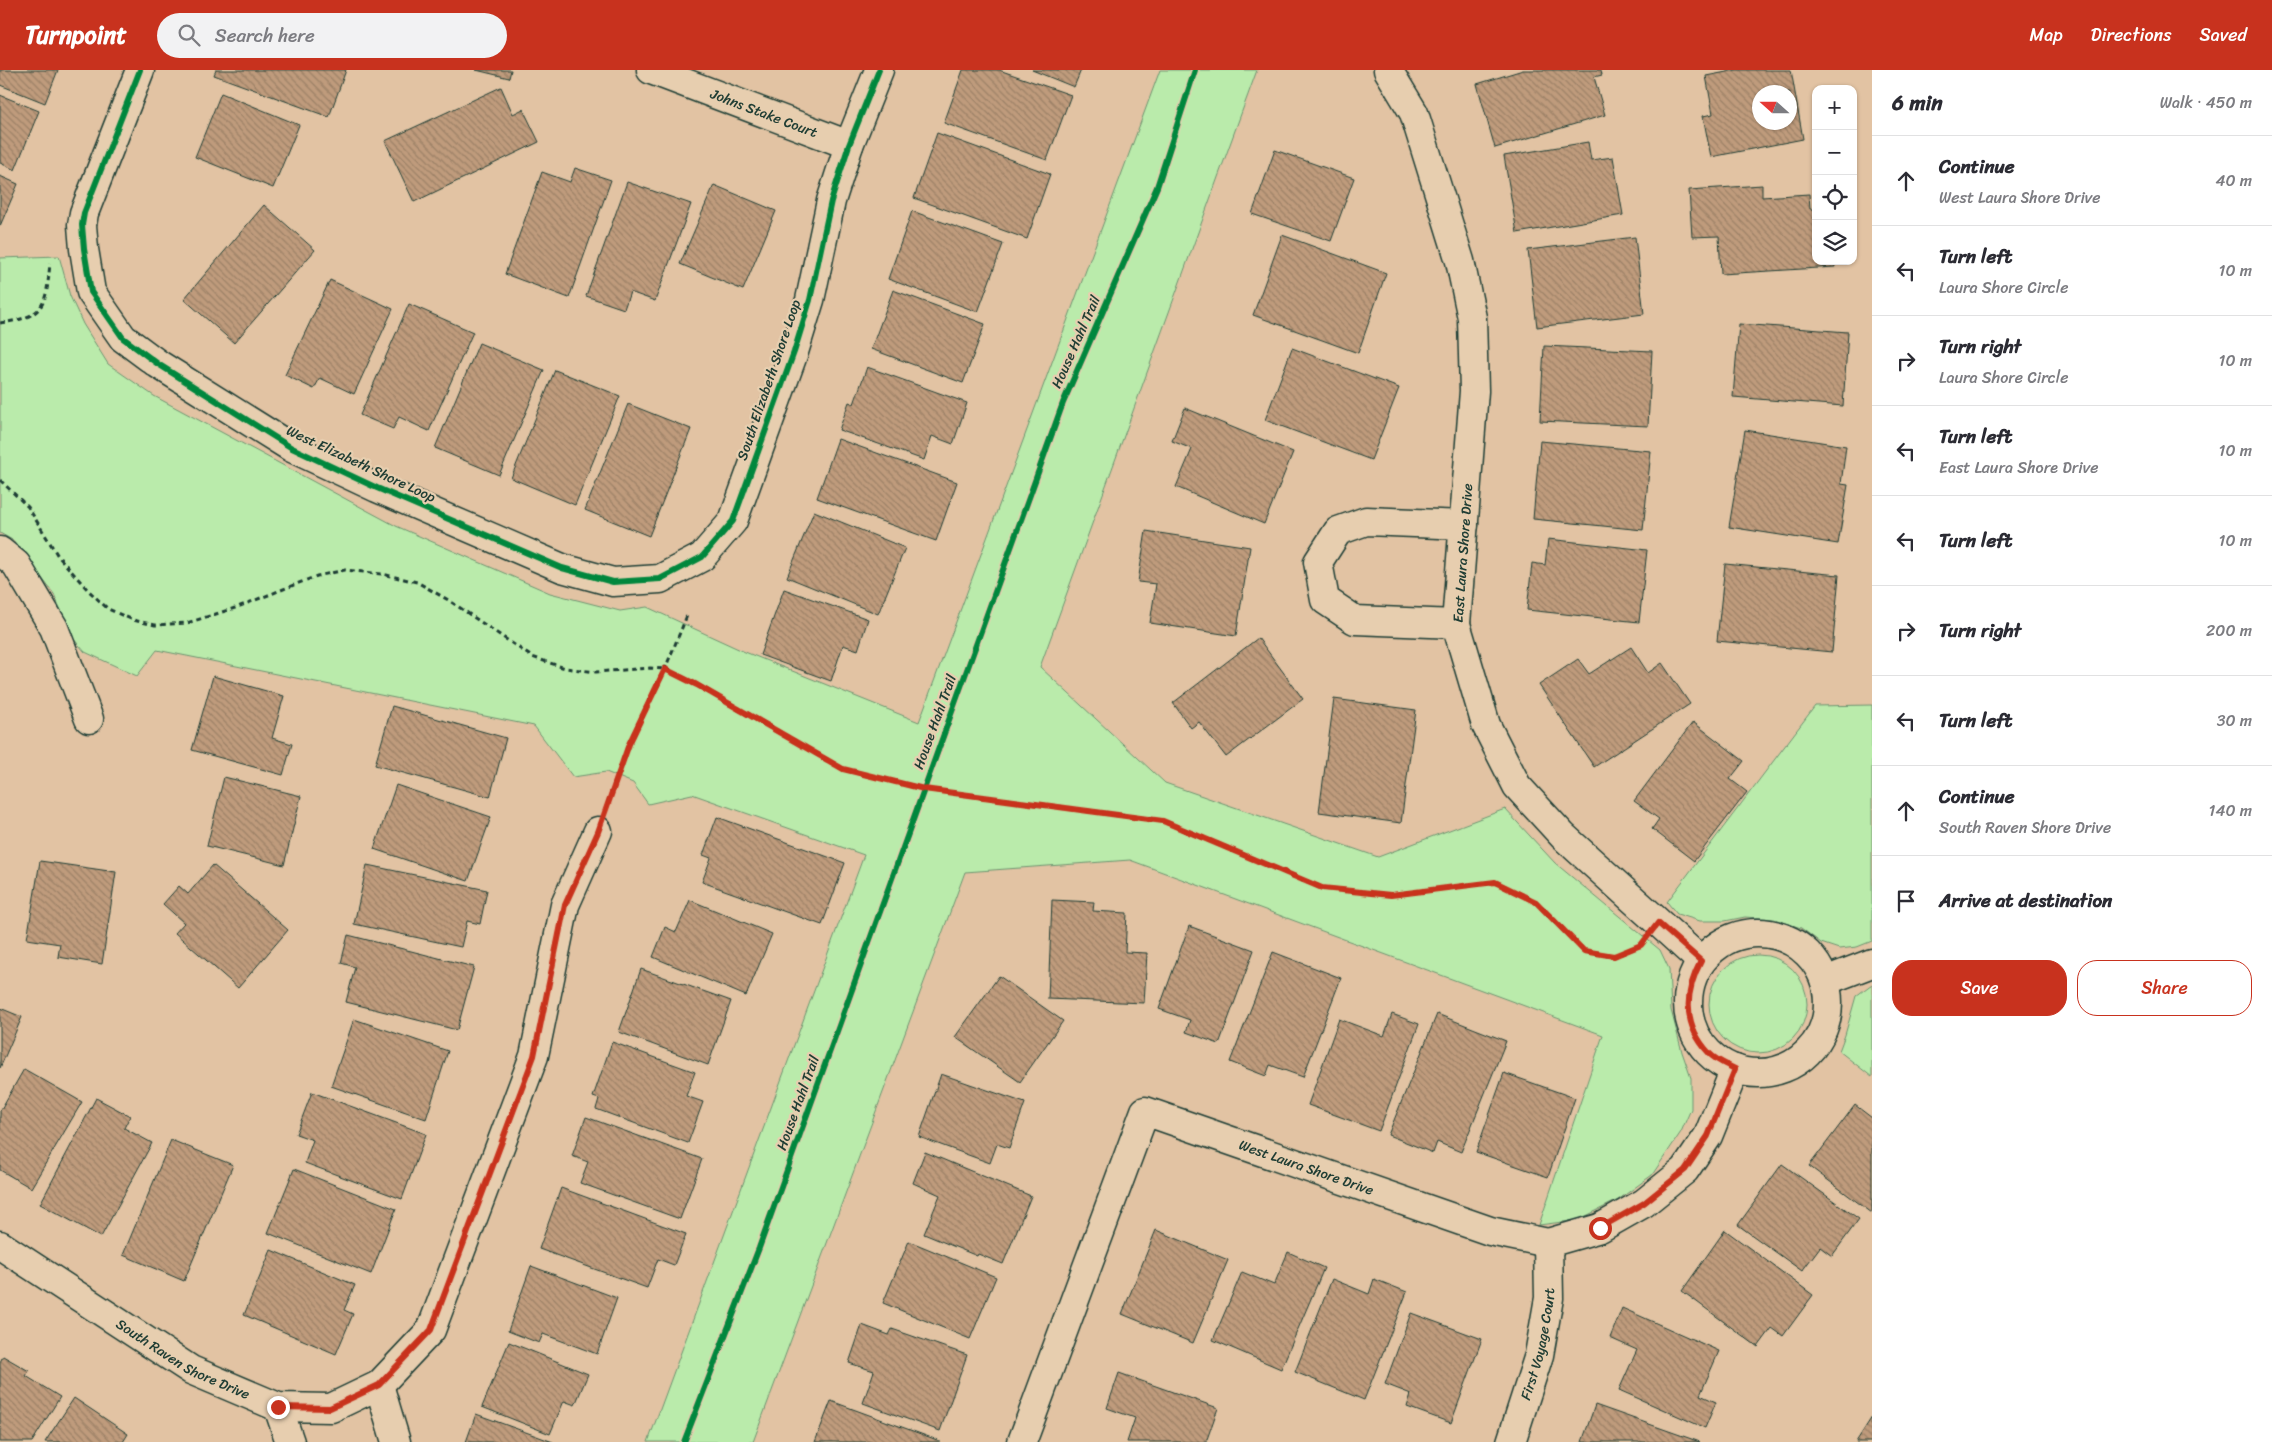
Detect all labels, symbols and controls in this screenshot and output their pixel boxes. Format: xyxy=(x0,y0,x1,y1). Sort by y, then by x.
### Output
search box xyxy=(157,13,507,58)
text: Turnpoint xyxy=(25,14,127,56)
text: Search here xyxy=(215,19,315,52)
text: Map xyxy=(2030,19,2063,51)
text: Directions xyxy=(2091,19,2172,51)
text: Saved xyxy=(2200,19,2247,51)
icon: search xyxy=(175,21,203,49)
street label: Johns Stake Court xyxy=(706,81,821,145)
text: 6 min xyxy=(1892,84,1943,122)
north arrow xyxy=(1752,85,1797,130)
map controls xyxy=(1812,85,1857,265)
button: + xyxy=(1812,85,1857,130)
text: Walk · 450 m xyxy=(2160,88,2252,117)
button: − xyxy=(1812,130,1857,175)
text: Continue xyxy=(1939,150,2015,183)
text: 40 m xyxy=(2215,166,2252,195)
icon: ahead xyxy=(1892,167,1920,195)
button: locate xyxy=(1812,175,1857,220)
text: West Laura Shore Drive xyxy=(1939,183,2101,212)
button: layers xyxy=(1812,220,1857,265)
text: Turn left xyxy=(1939,240,2012,273)
text: 10 m xyxy=(2219,256,2252,285)
icon: left xyxy=(1892,257,1920,285)
text: Laura Shore Circle xyxy=(1939,273,2069,302)
street label: House Hahl Trail xyxy=(1044,291,1108,393)
street label: South Elizabeth Shore Loop xyxy=(730,296,808,464)
text: Turn right xyxy=(1939,330,2021,363)
text: 10 m xyxy=(2219,346,2252,375)
icon: right xyxy=(1892,347,1920,375)
text: Laura Shore Circle xyxy=(1939,363,2069,392)
street label: West Elizabeth Shore Loop xyxy=(282,418,440,510)
text: Turn left xyxy=(1939,420,2012,453)
text: 10 m xyxy=(2219,436,2252,465)
icon: left xyxy=(1892,437,1920,465)
text: East Laura Shore Drive xyxy=(1939,453,2098,482)
street label: East Laura Shore Drive xyxy=(1446,483,1480,623)
text: Turn left xyxy=(1939,524,2012,557)
text: 10 m xyxy=(2219,526,2252,555)
icon: left xyxy=(1892,527,1920,555)
text: Turn right xyxy=(1939,614,2021,647)
text: 200 m xyxy=(2206,616,2252,645)
icon: right xyxy=(1892,617,1920,645)
street label: House Hahl Trail xyxy=(906,670,964,773)
text: Turn left xyxy=(1939,704,2012,737)
text: 30 m xyxy=(2217,706,2252,735)
icon: left xyxy=(1892,707,1920,735)
text: Continue xyxy=(1939,780,2015,813)
text: 140 m xyxy=(2209,796,2252,825)
icon: ahead xyxy=(1892,797,1920,825)
text: South Raven Shore Drive xyxy=(1939,813,2111,842)
text: Arrive at destination xyxy=(1939,884,2112,917)
icon: arrive xyxy=(1892,887,1920,915)
button: Save xyxy=(1892,960,2067,1016)
button: Share xyxy=(2077,960,2252,1016)
street label: House Hahl Trail xyxy=(769,1051,827,1154)
street label: West Laura Shore Drive xyxy=(1235,1132,1377,1202)
route start xyxy=(1589,1217,1612,1240)
street label: First Voyage Court xyxy=(1513,1288,1562,1403)
street label: South Raven Shore Drive xyxy=(111,1312,254,1406)
route end xyxy=(267,1396,290,1419)

